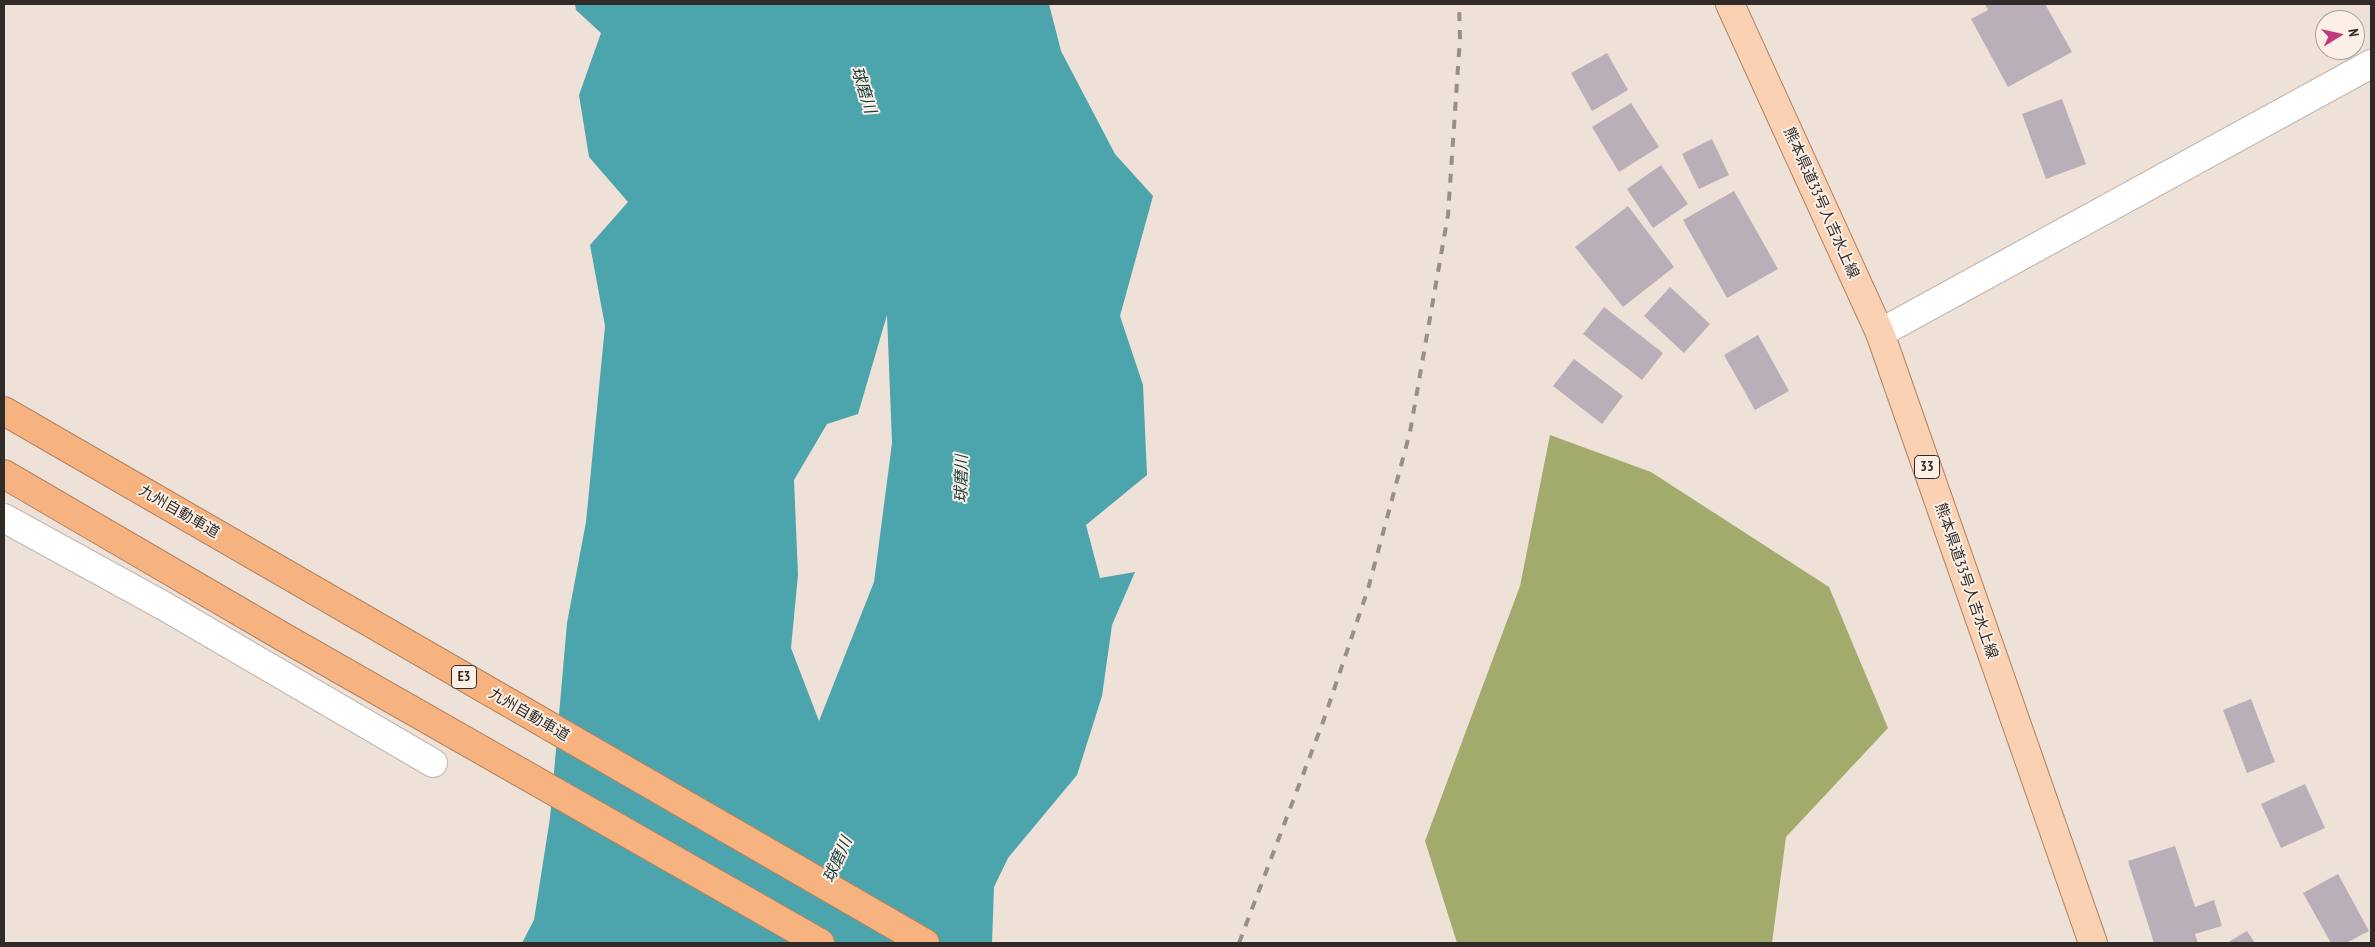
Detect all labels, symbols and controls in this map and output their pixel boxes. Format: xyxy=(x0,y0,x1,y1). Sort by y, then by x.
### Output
north arrow xyxy=(2315,10,2365,60)
text: N xyxy=(2344,28,2363,38)
water label: 球磨川 xyxy=(846,64,880,116)
street label: 熊本県道33号人吉水上線 xyxy=(1780,125,1862,281)
water label: 球磨川 xyxy=(952,455,972,503)
road number: 33 xyxy=(1914,456,1940,478)
street label: 九州自動車道 xyxy=(136,482,222,542)
street label: 熊本県道33号人吉水上線 xyxy=(1931,501,2001,661)
road number: E3 xyxy=(452,666,476,689)
street label: 九州自動車道 xyxy=(486,685,572,745)
water label: 球磨川 xyxy=(819,834,857,886)

